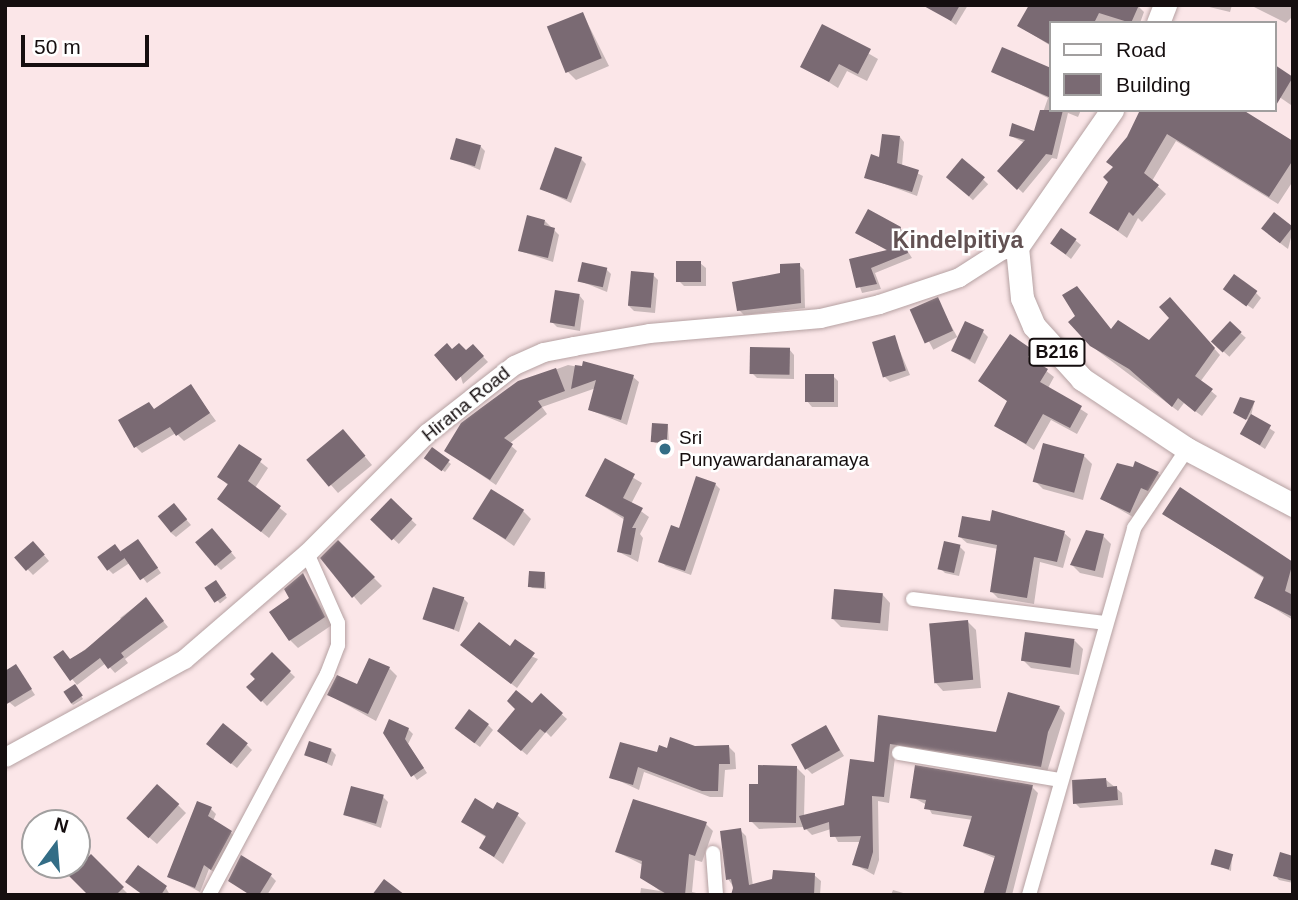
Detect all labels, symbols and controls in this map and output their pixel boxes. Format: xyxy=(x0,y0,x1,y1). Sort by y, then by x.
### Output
scale bar xyxy=(24,21,152,65)
legend xyxy=(1050,21,1277,112)
text: 50 m xyxy=(34,35,81,58)
text: Road xyxy=(1116,38,1166,61)
text: Building xyxy=(1116,73,1191,96)
district label: Kindelpitiya xyxy=(893,226,1023,254)
road number: B216 xyxy=(1027,338,1087,366)
street label: Hirana Road xyxy=(417,362,515,446)
place label: Sri Punyawardanaramaya xyxy=(679,427,869,471)
marker: Sri Punyawardanaramaya xyxy=(657,441,673,457)
north arrow xyxy=(21,809,91,879)
text: N xyxy=(52,813,71,837)

